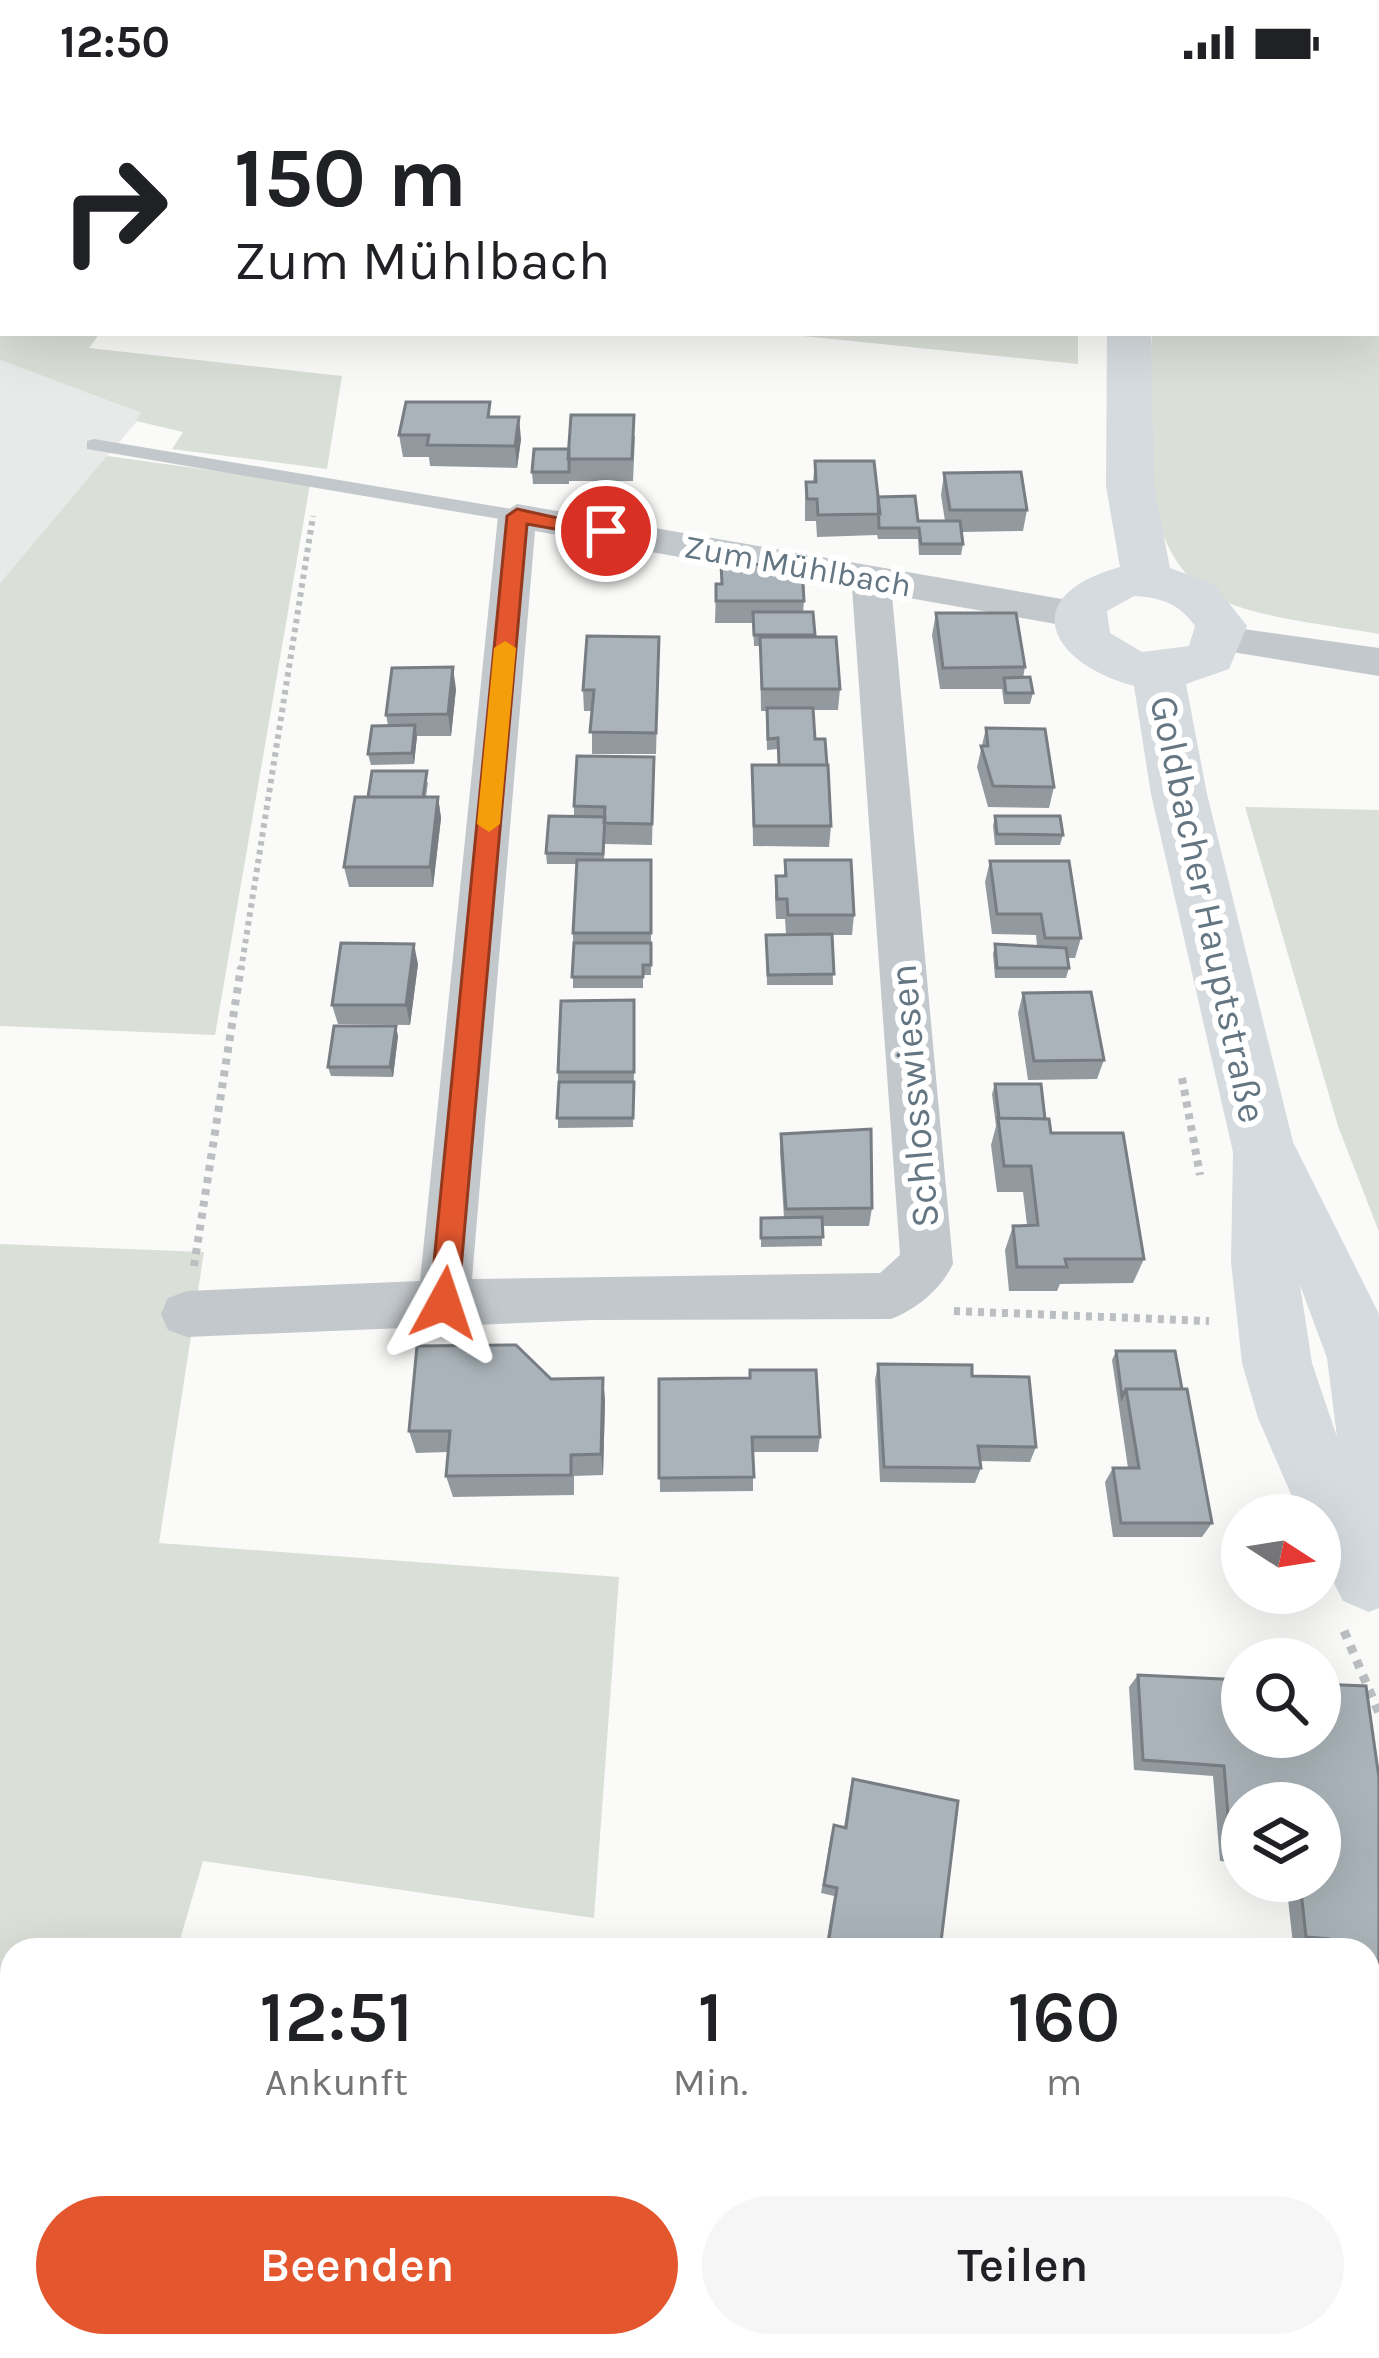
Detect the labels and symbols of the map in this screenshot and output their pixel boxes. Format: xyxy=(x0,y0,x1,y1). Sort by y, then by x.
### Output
pin xyxy=(555,480,657,582)
street label: Zum Mühlbach xyxy=(681,527,914,605)
street label: Goldbacher Hauptstraße xyxy=(1140,691,1276,1127)
street label: Schlosswiesen xyxy=(880,962,948,1230)
position arrow xyxy=(381,1240,507,1366)
north arrow xyxy=(1221,1494,1341,1614)

